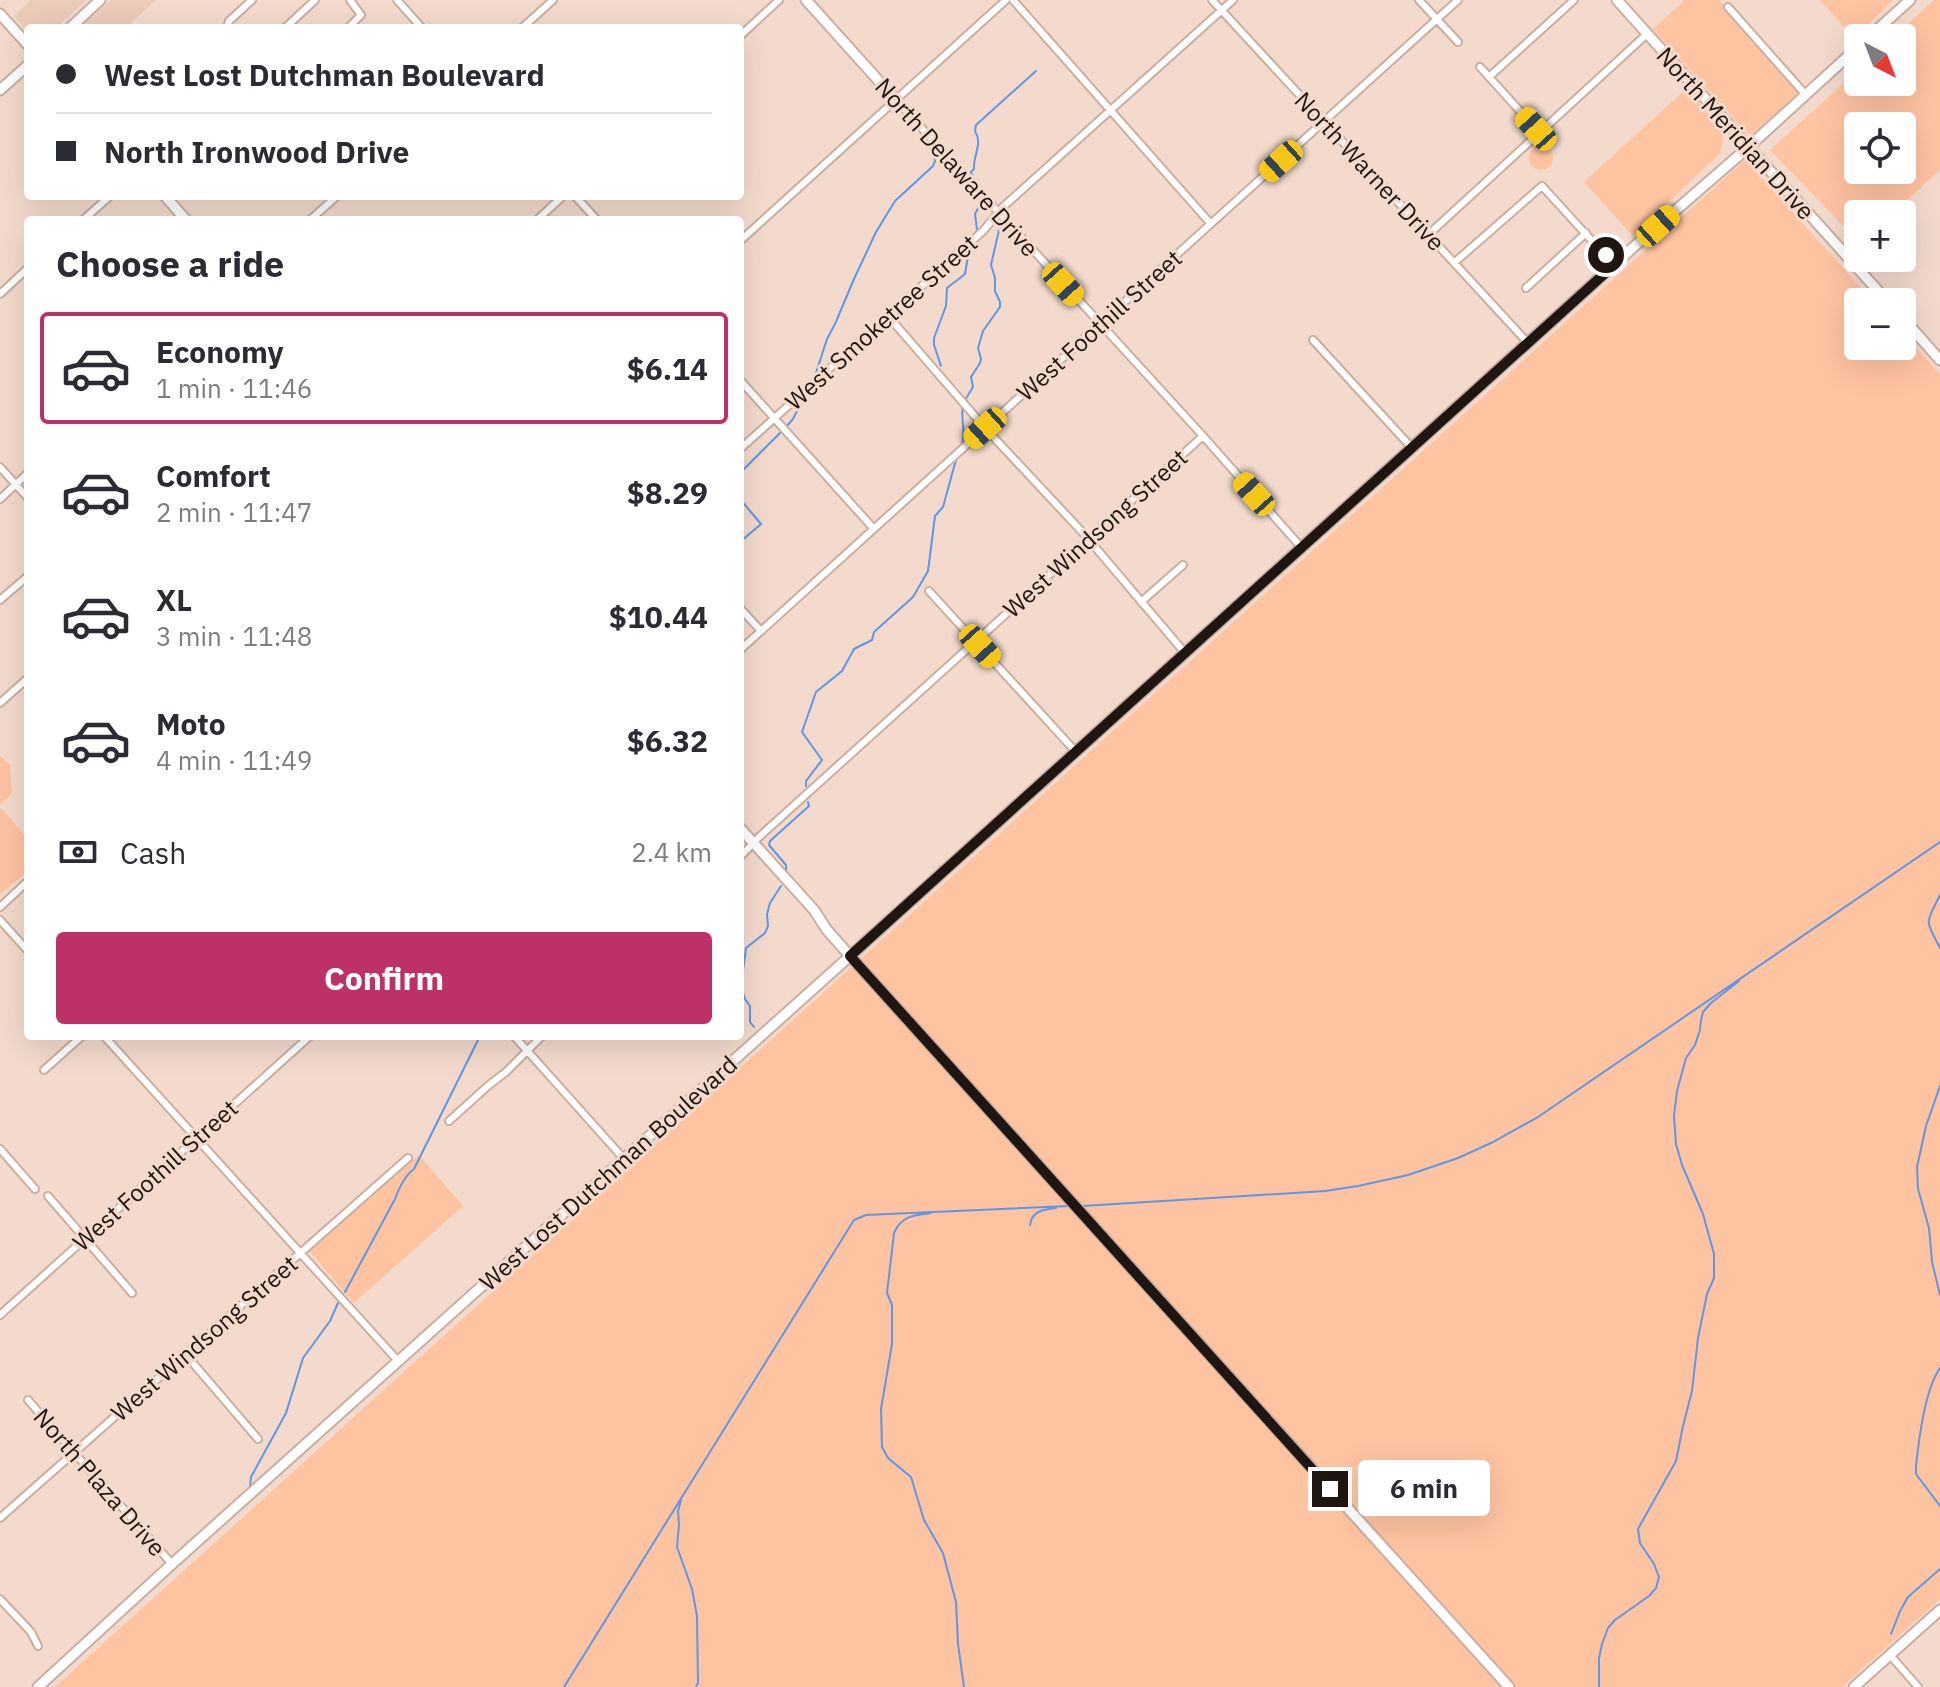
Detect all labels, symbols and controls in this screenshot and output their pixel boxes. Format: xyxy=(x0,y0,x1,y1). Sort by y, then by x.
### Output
north arrow xyxy=(1844,24,1916,96)
map controls xyxy=(1844,24,1916,360)
street label: North Meridian Drive xyxy=(1650,40,1822,226)
text: West Lost Dutchman Boulevard xyxy=(104,55,545,94)
street label: North Delaware Drive xyxy=(868,71,1046,263)
street label: North Warner Drive xyxy=(1288,84,1452,258)
car xyxy=(1511,103,1561,155)
button: locate xyxy=(1844,112,1916,184)
text: North Ironwood Drive xyxy=(104,132,409,171)
car xyxy=(1255,136,1307,186)
button: + xyxy=(1844,200,1916,272)
car xyxy=(1632,201,1684,251)
street label: West Smoketree Street xyxy=(778,227,984,417)
route start xyxy=(1588,237,1624,273)
text: Choose a ride xyxy=(56,240,284,287)
street label: West Foothill Street xyxy=(1010,242,1188,408)
car xyxy=(1038,258,1088,310)
button: − xyxy=(1844,288,1916,360)
icon: car xyxy=(60,332,132,404)
text: Economy xyxy=(156,332,284,371)
text: $6.14 xyxy=(627,349,708,388)
text: 1 min · 11:46 xyxy=(156,371,312,405)
car xyxy=(959,403,1011,453)
street label: West Windsong Street xyxy=(996,442,1194,624)
icon: car xyxy=(60,456,132,528)
text: Comfort xyxy=(156,456,271,495)
car xyxy=(1229,468,1279,520)
text: $8.29 xyxy=(627,473,708,512)
text: 2 min · 11:47 xyxy=(156,495,312,529)
icon: car xyxy=(60,580,132,652)
text: XL xyxy=(156,580,192,619)
text: $10.44 xyxy=(609,597,708,636)
text: 3 min · 11:48 xyxy=(156,619,312,653)
car xyxy=(955,620,1005,672)
icon: car xyxy=(60,704,132,776)
text: Moto xyxy=(156,704,226,743)
text: $6.32 xyxy=(627,721,708,760)
text: 4 min · 11:49 xyxy=(156,743,312,777)
icon: cash xyxy=(56,830,100,874)
text: Cash xyxy=(120,833,186,872)
text: 2.4 km xyxy=(631,835,712,869)
button: Confirm xyxy=(56,932,712,1024)
street label: West Lost Dutchman Boulevard xyxy=(472,1048,744,1298)
street label: West Foothill Street xyxy=(66,1092,244,1258)
street label: West Windsong Street xyxy=(104,1248,304,1428)
street label: North Plaza Drive xyxy=(27,1401,173,1563)
callout: 6 min xyxy=(1358,1461,1490,1517)
route end xyxy=(1312,1471,1348,1507)
text: 6 min xyxy=(1390,1471,1458,1505)

